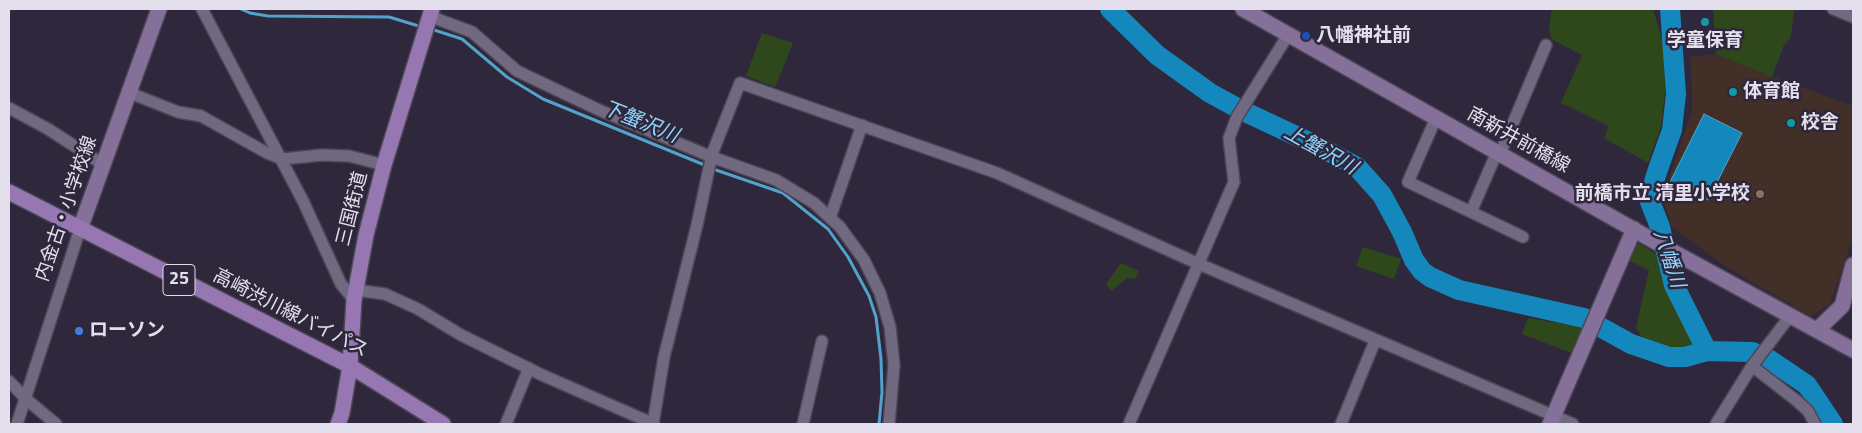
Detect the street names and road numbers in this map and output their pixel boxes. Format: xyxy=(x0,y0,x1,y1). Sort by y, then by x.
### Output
street label: 南新井前橋線 xyxy=(1463,103,1573,179)
street label: 内金古・小学校線 xyxy=(31,133,103,285)
street label: 三国街道 xyxy=(333,169,373,249)
road number: 25 xyxy=(163,264,195,296)
street label: 高崎渋川線バイパス xyxy=(209,265,371,363)

